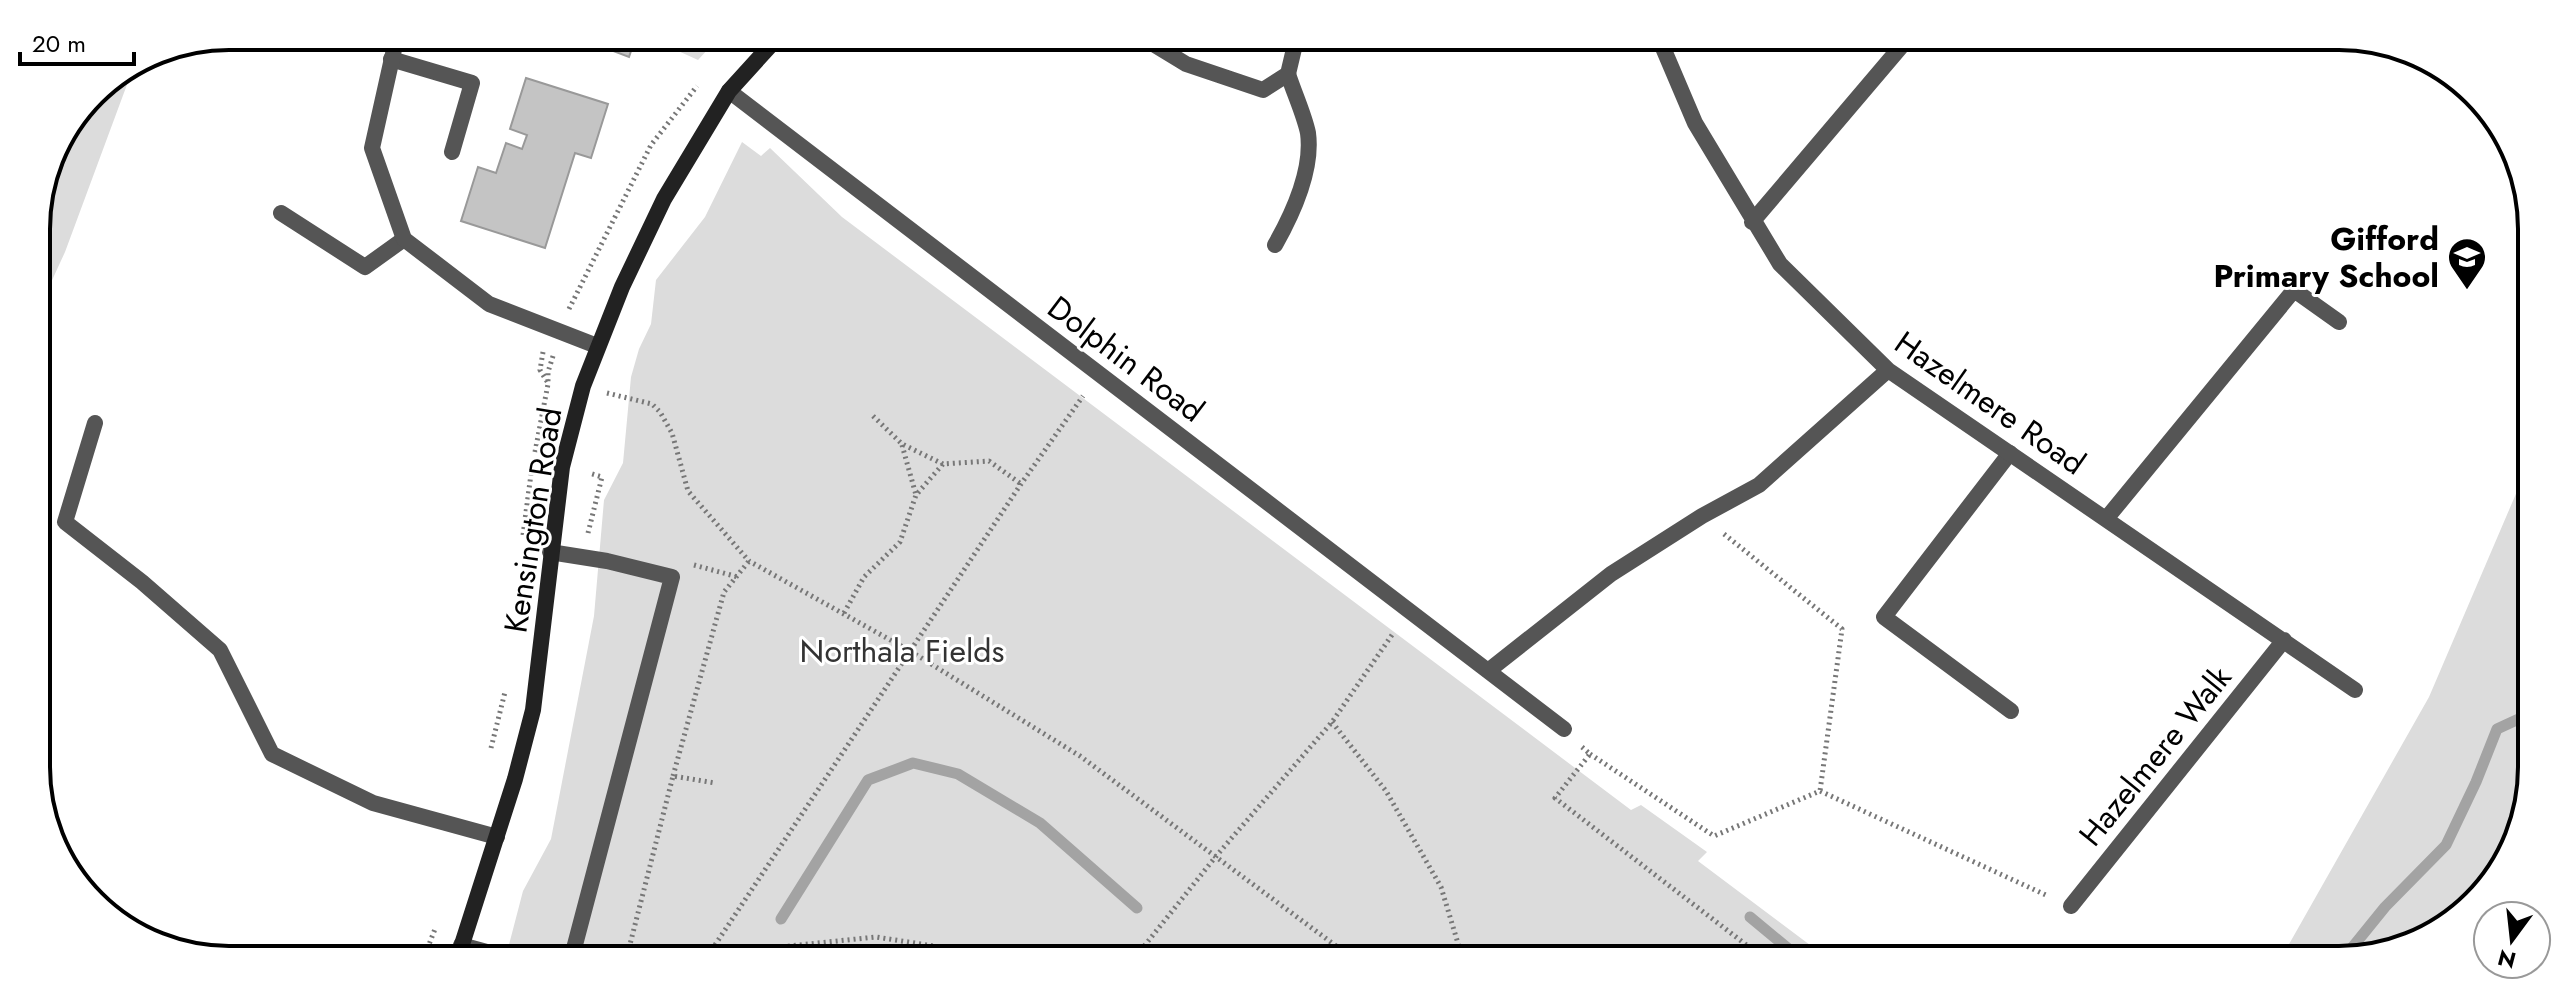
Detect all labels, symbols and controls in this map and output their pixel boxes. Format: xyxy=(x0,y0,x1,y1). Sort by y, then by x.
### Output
scale bar xyxy=(20,16,134,66)
text: 20 m xyxy=(32,26,86,61)
place label: Gifford Primary School xyxy=(2213,216,2439,299)
school or university icon: Gifford Primary School xyxy=(2446,236,2488,291)
street label: Dolphin Road xyxy=(1038,285,1214,433)
street label: Hazelmere Road xyxy=(1885,320,2095,486)
street label: Kensington Road xyxy=(493,404,573,636)
park label: Northala Fields xyxy=(800,628,1004,674)
street label: Hazelmere Walk xyxy=(2068,655,2243,856)
north arrow xyxy=(2472,900,2552,980)
text: N xyxy=(2494,942,2519,977)

